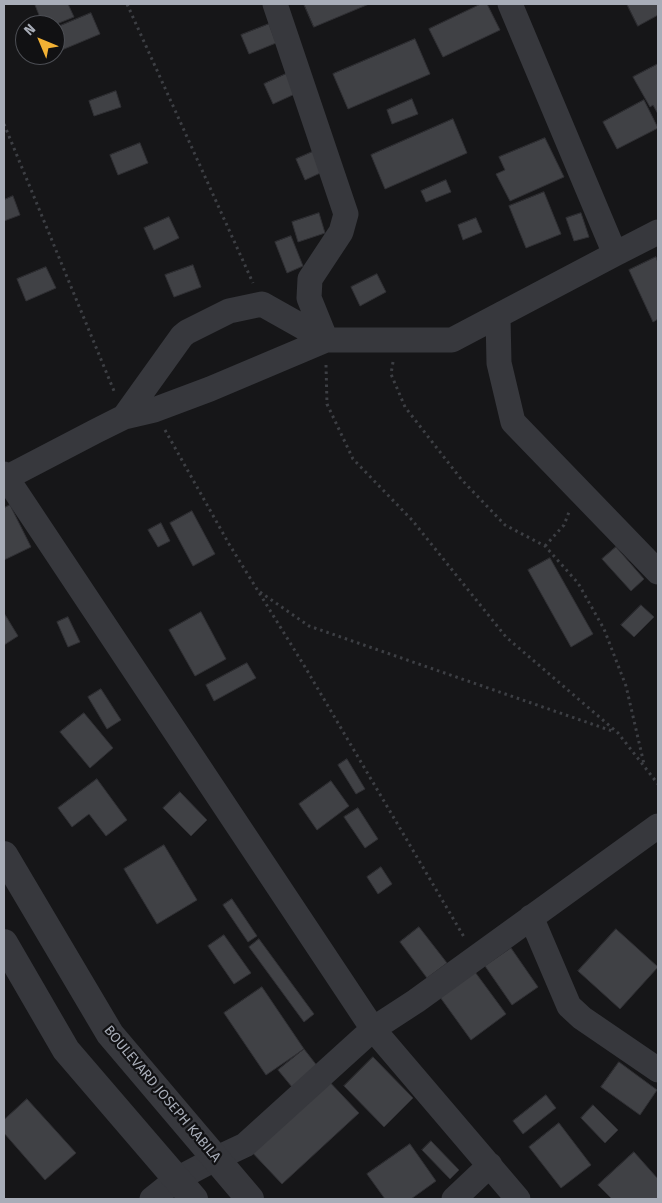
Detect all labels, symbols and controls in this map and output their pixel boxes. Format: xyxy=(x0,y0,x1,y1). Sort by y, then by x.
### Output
north arrow xyxy=(15,15,65,65)
text: N xyxy=(20,20,39,39)
street label: BOULEVARD JOSEPH KABILA xyxy=(100,1022,224,1166)

